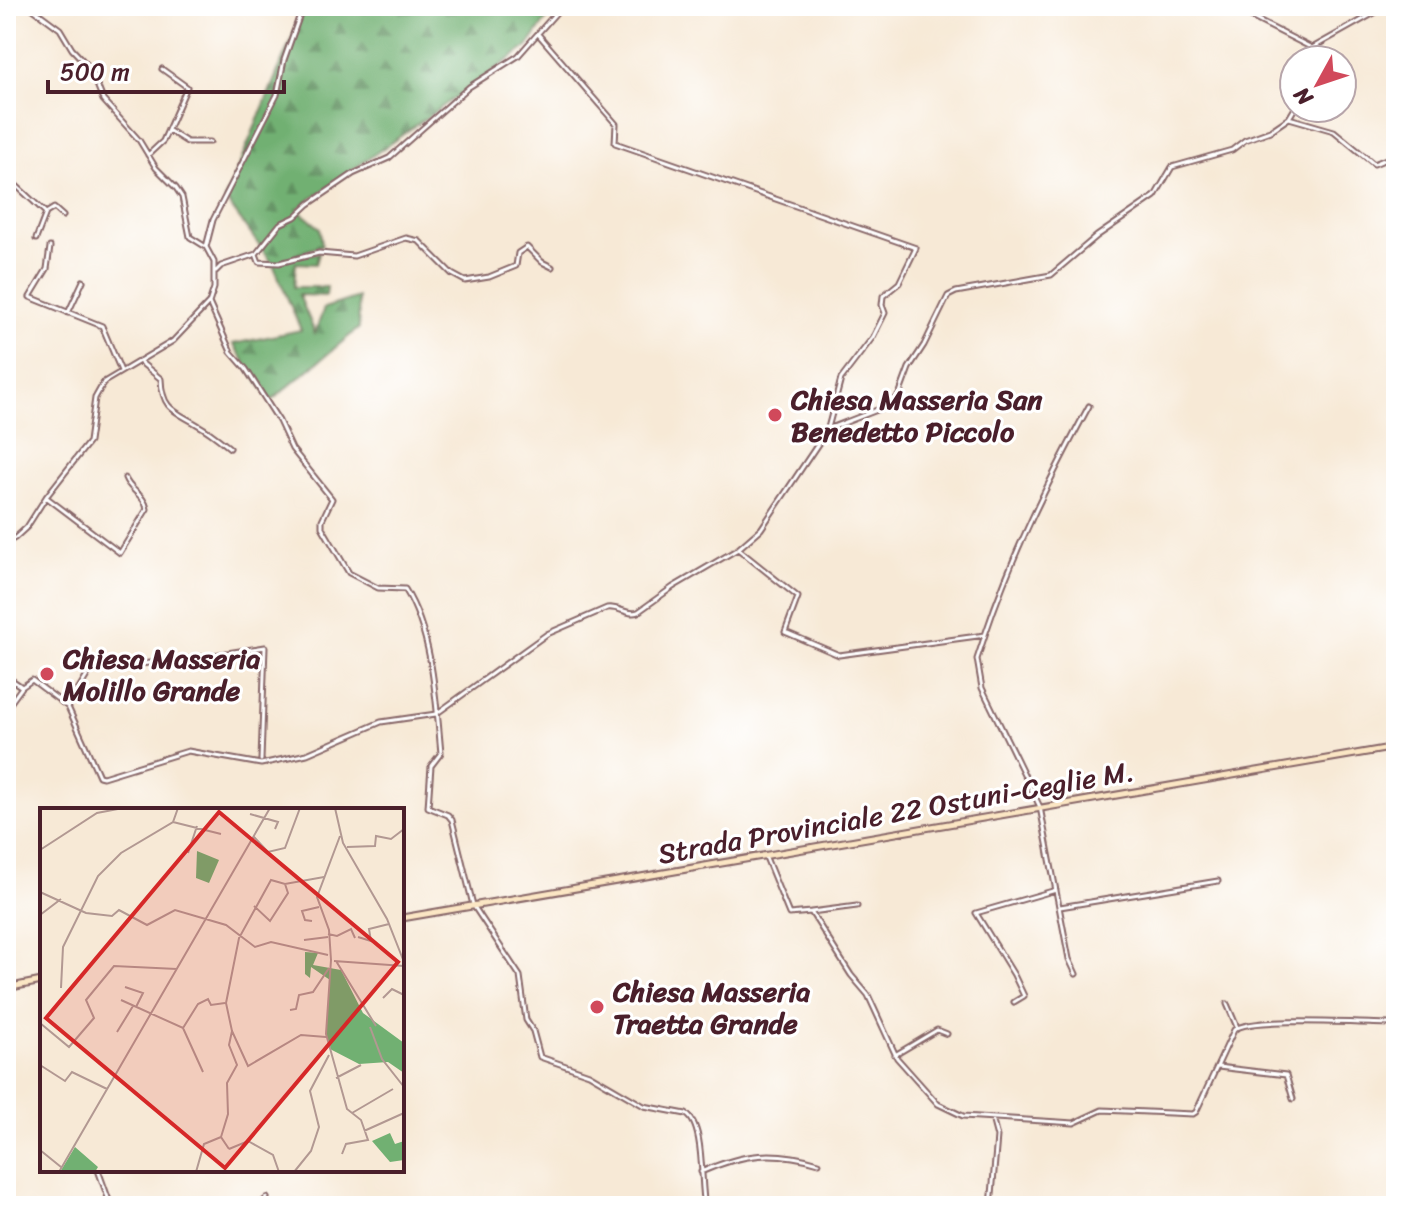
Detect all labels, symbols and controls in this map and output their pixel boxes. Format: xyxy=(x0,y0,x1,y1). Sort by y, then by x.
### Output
scale bar xyxy=(48,44,284,94)
north arrow xyxy=(1278,44,1358,124)
text: 500 m xyxy=(60,51,130,93)
text: N xyxy=(1283,78,1324,116)
place label: Chiesa Masseria San Benedetto Piccolo xyxy=(790,375,1043,456)
marker: Chiesa Masseria San Benedetto Piccolo xyxy=(766,406,784,424)
place label: Chiesa Masseria Molillo Grande xyxy=(62,634,260,715)
marker: Chiesa Masseria Molillo Grande xyxy=(38,665,56,683)
street label: Strada Provinciale 22 Ostuni-Ceglie M. xyxy=(654,746,1138,879)
inset map xyxy=(40,808,404,1172)
place label: Chiesa Masseria Traetta Grande xyxy=(612,967,810,1048)
marker: Chiesa Masseria Traetta Grande xyxy=(588,998,606,1016)

